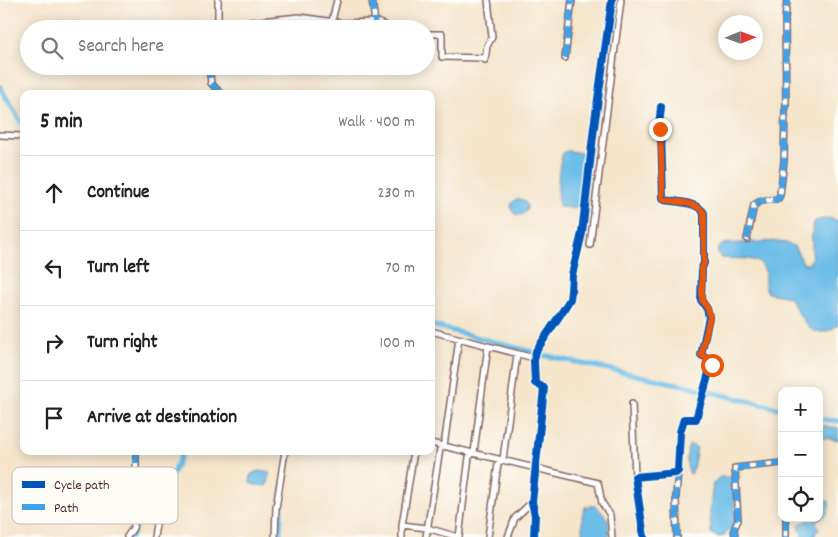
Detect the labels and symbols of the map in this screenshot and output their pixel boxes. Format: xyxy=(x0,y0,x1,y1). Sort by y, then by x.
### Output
north arrow xyxy=(718,15,763,60)
route end xyxy=(649,118,672,141)
route start xyxy=(701,354,724,377)
legend xyxy=(12,467,178,524)
text: Cycle path xyxy=(54,476,110,496)
text: Path xyxy=(54,499,79,519)

